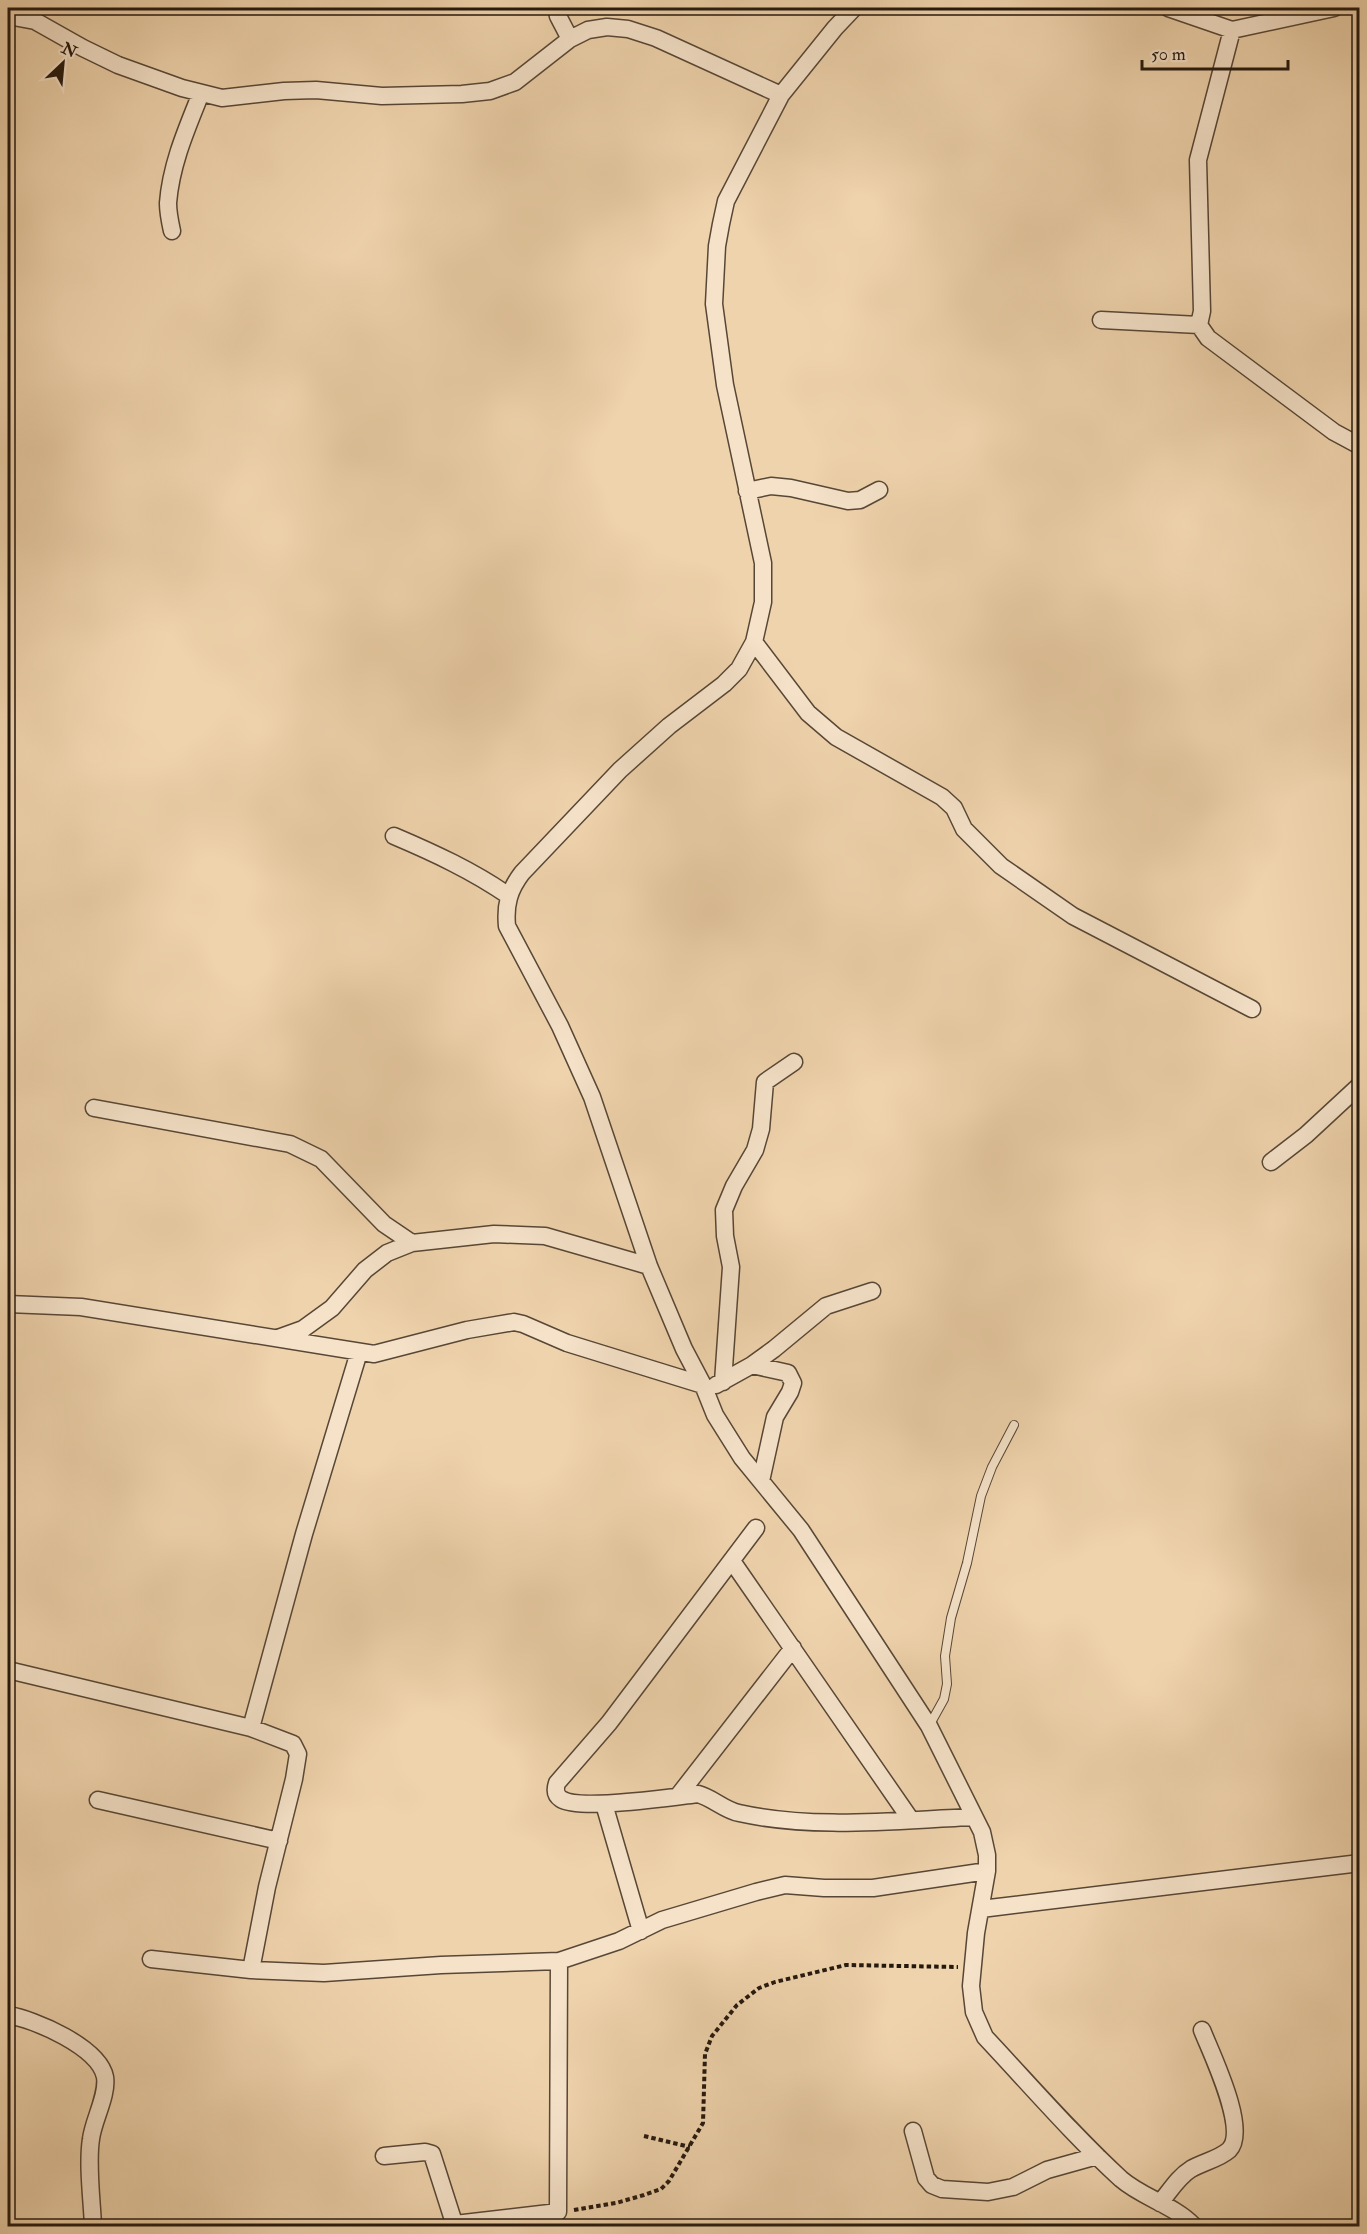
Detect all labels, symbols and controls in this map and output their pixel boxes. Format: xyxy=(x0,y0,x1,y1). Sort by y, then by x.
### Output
north arrow xyxy=(33,33,93,93)
scale bar xyxy=(1142,33,1288,71)
text: N xyxy=(57,38,81,63)
text: 50 m xyxy=(1151,43,1186,66)

